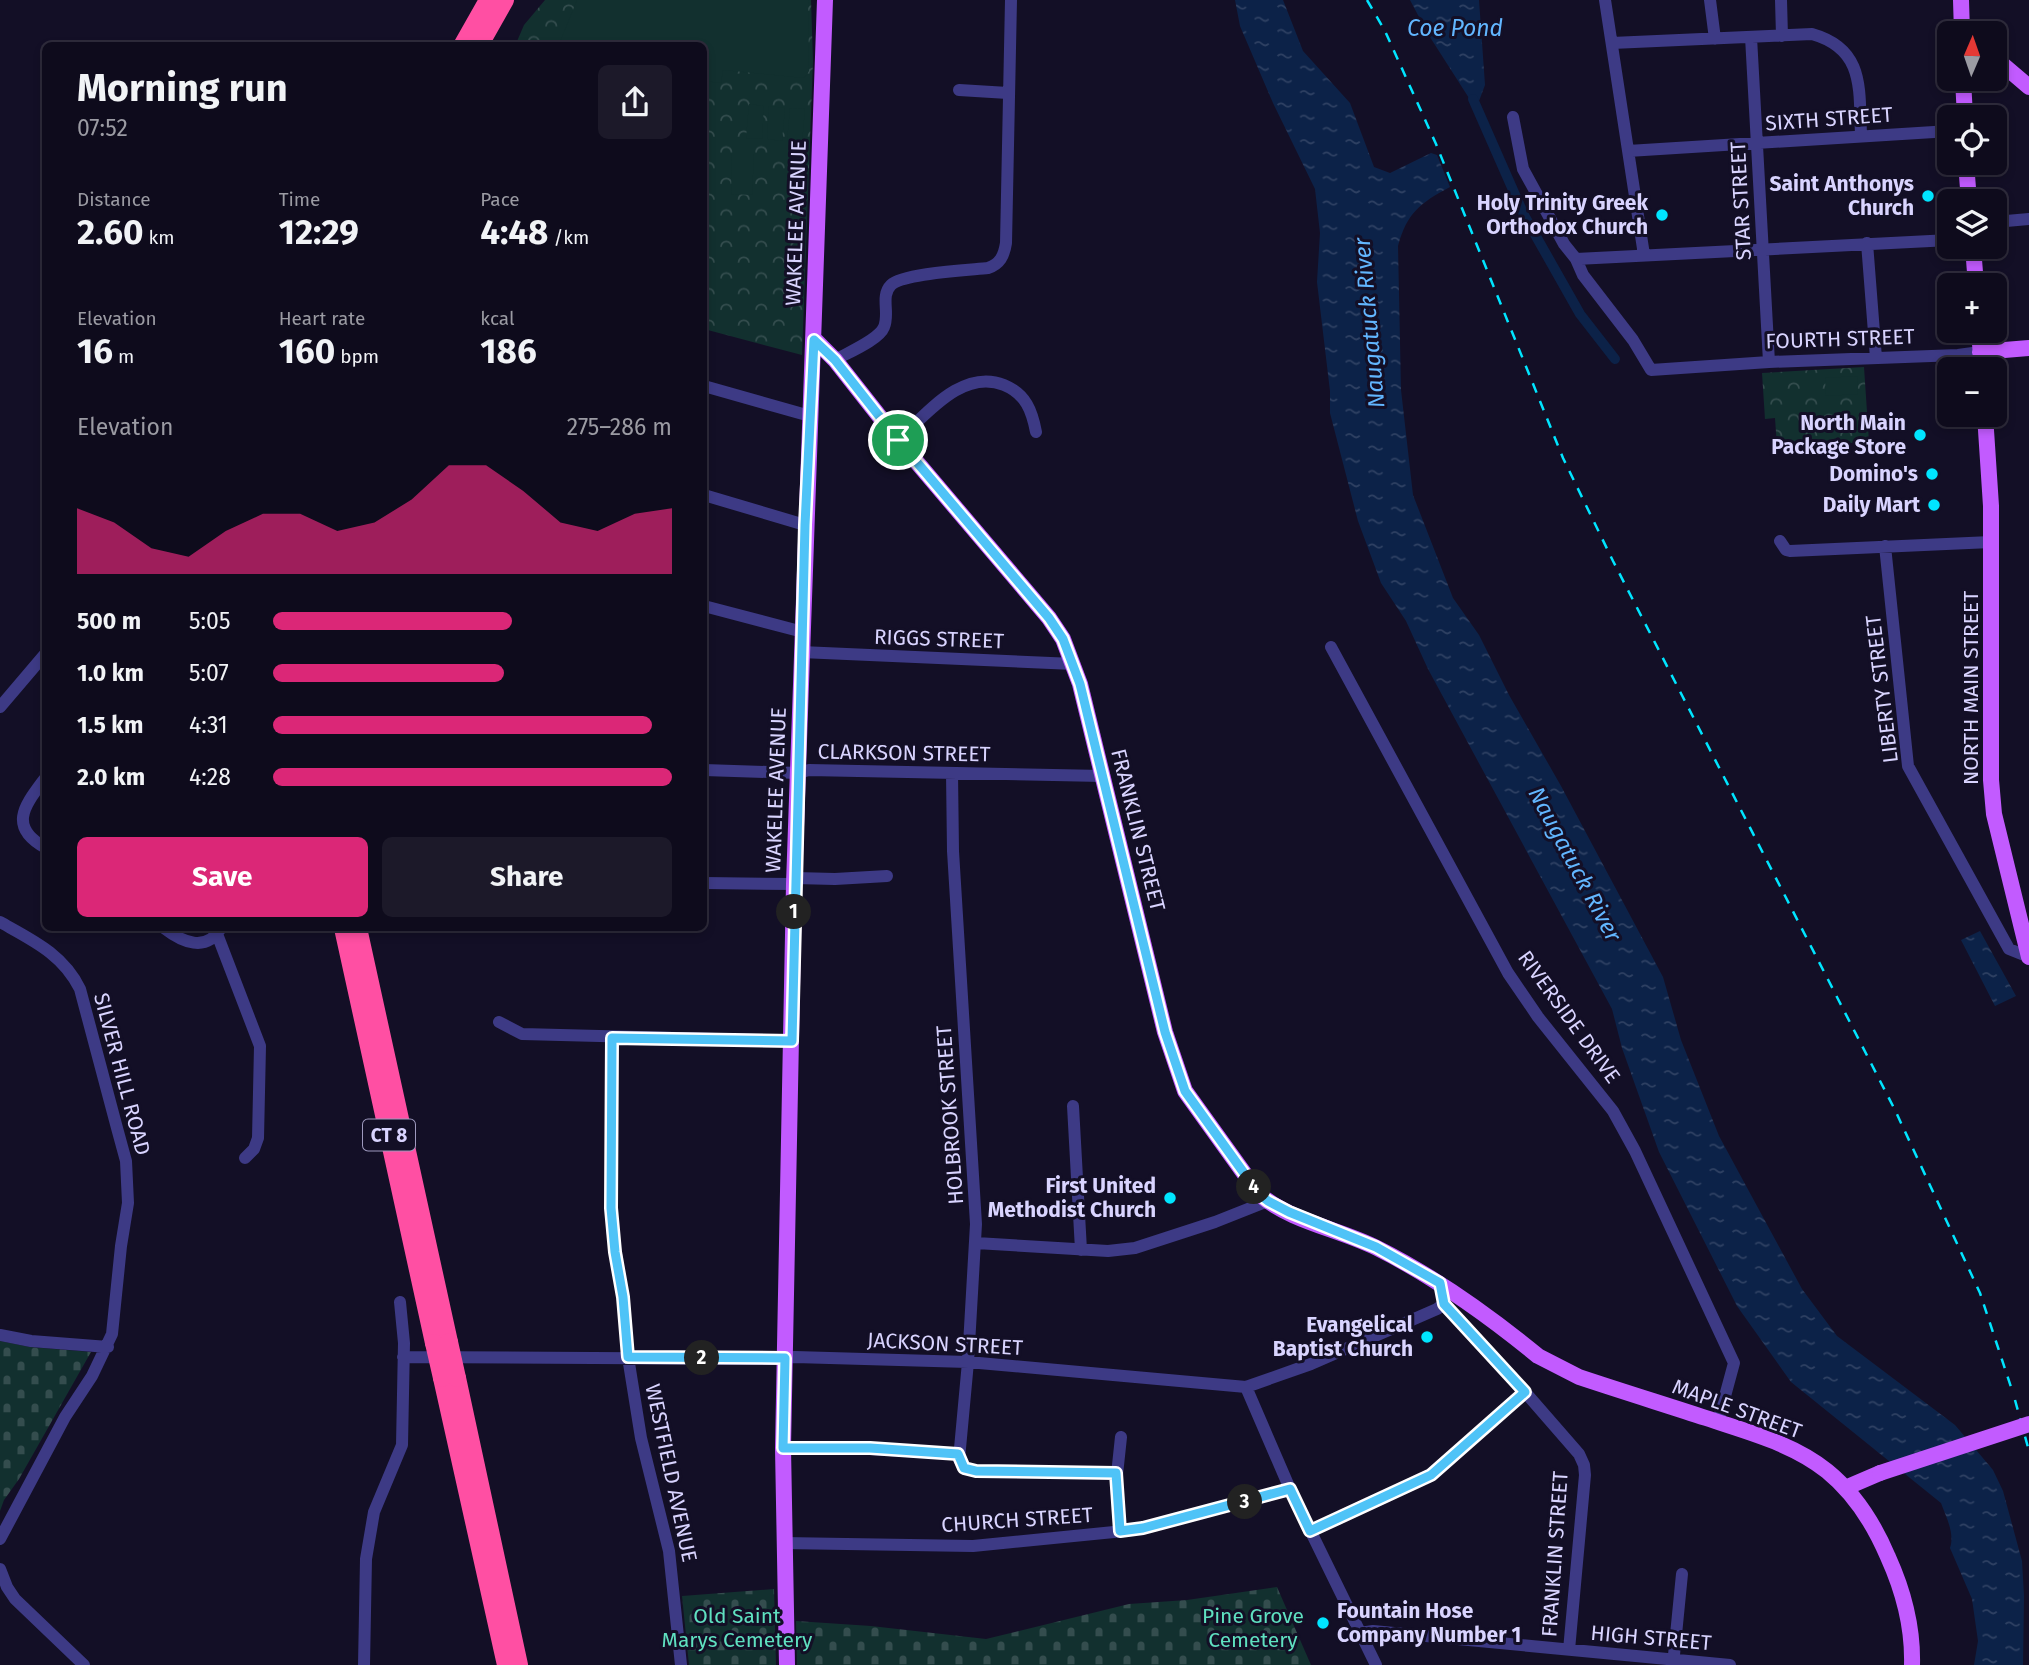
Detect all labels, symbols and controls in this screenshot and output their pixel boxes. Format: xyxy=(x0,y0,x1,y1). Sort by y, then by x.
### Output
water label: Coe Pond xyxy=(1407,14,1503,42)
north arrow xyxy=(1937,21,2007,91)
map controls xyxy=(1937,21,2007,427)
text: Morning run xyxy=(77,65,288,111)
button: share xyxy=(598,65,672,139)
street label: SIXTH STREET xyxy=(1764,102,1894,136)
button: locate xyxy=(1937,105,2007,175)
text: 07:52 xyxy=(77,114,128,142)
street label: WAKELEE AVENUE xyxy=(780,140,812,306)
street label: STAR STREET xyxy=(1725,141,1757,261)
place label: Saint Anthonys Church xyxy=(1770,171,1914,221)
text: Distance xyxy=(77,188,151,211)
text: Time xyxy=(279,188,320,211)
text: Pace xyxy=(480,188,520,211)
marker: Saint Anthonys Church xyxy=(1920,188,1936,204)
button: layers xyxy=(1937,189,2007,259)
place label: Holy Trinity Greek Orthodox Church xyxy=(1477,190,1648,240)
marker: Holy Trinity Greek Orthodox Church xyxy=(1654,207,1670,223)
text: 2.60 xyxy=(77,211,143,253)
text: 12:29 xyxy=(279,211,359,253)
text: 4:48 xyxy=(480,211,548,253)
text: km xyxy=(143,226,174,249)
text: /km xyxy=(548,226,589,249)
water label: Naugatuck River xyxy=(1347,235,1390,409)
button: + xyxy=(1937,273,2007,343)
text: Elevation xyxy=(77,307,157,330)
text: Heart rate xyxy=(279,307,365,330)
text: kcal xyxy=(480,307,515,330)
street label: FOURTH STREET xyxy=(1765,323,1915,355)
text: 16 xyxy=(77,330,113,372)
text: 160 xyxy=(279,330,335,372)
text: 186 xyxy=(480,330,537,372)
text: m xyxy=(113,345,134,368)
text: bpm xyxy=(335,345,379,368)
button: − xyxy=(1937,357,2007,427)
pin xyxy=(868,410,928,470)
place label: North Main Package Store xyxy=(1771,410,1906,460)
text: Elevation xyxy=(77,413,173,441)
text: 275–286 m xyxy=(567,413,672,441)
icon: arrive xyxy=(879,421,917,459)
marker: North Main Package Store xyxy=(1912,427,1928,443)
place label: Domino's xyxy=(1829,461,1918,487)
marker: Domino's xyxy=(1924,466,1940,482)
place label: Daily Mart xyxy=(1823,492,1921,518)
marker: Daily Mart xyxy=(1926,497,1942,513)
street label: NORTH MAIN STREET xyxy=(1958,591,1984,785)
text: 500 m xyxy=(77,607,141,635)
text: 5:05 xyxy=(189,607,230,635)
street label: LIBERTY STREET xyxy=(1860,613,1904,764)
street label: RIGGS STREET xyxy=(873,624,1005,654)
text: 1.0 km xyxy=(77,659,144,687)
text: 5:07 xyxy=(189,659,229,687)
street label: WAKELEE AVENUE xyxy=(760,707,792,873)
text: 1.5 km xyxy=(77,711,143,739)
text: 4:31 xyxy=(189,711,228,739)
street label: CLARKSON STREET xyxy=(817,738,991,768)
street label: FRANKLIN STREET xyxy=(1105,746,1171,914)
text: 2.0 km xyxy=(77,763,145,791)
text: 4:28 xyxy=(189,763,231,791)
water label: Naugatuck River xyxy=(1522,782,1628,947)
button: Save xyxy=(77,837,368,917)
button: Share xyxy=(382,837,672,917)
pin: 1 xyxy=(776,894,812,930)
text: 1 xyxy=(789,900,798,923)
street label: RIVERSIDE DRIVE xyxy=(1512,946,1626,1088)
street label: SILVER HILL ROAD xyxy=(88,990,156,1158)
street label: HOLBROOK STREET xyxy=(931,1024,969,1205)
road number: CT 8 xyxy=(363,1120,415,1150)
pin: 4 xyxy=(1236,1170,1272,1204)
place label: First United Methodist Church xyxy=(988,1173,1156,1223)
text: 4 xyxy=(1248,1175,1259,1198)
marker: First United Methodist Church xyxy=(1162,1190,1178,1206)
place label: Evangelical Baptist Church xyxy=(1273,1312,1414,1362)
street label: JACKSON STREET xyxy=(866,1327,1024,1361)
marker: Evangelical Baptist Church xyxy=(1419,1329,1435,1345)
pin: 2 xyxy=(684,1340,720,1376)
text: 2 xyxy=(697,1346,706,1369)
street label: MAPLE STREET xyxy=(1669,1374,1805,1444)
street label: WESTFIELD AVENUE xyxy=(639,1381,703,1565)
street label: FRANKLIN STREET xyxy=(1536,1470,1574,1638)
pin: 3 xyxy=(1228,1484,1262,1520)
text: 3 xyxy=(1240,1490,1249,1513)
street label: CHURCH STREET xyxy=(940,1502,1094,1538)
place label: Fountain Hose Company Number 1 xyxy=(1337,1598,1521,1648)
park label: Old Saint Marys Cemetery xyxy=(662,1603,813,1653)
park label: Pine Grove Cemetery xyxy=(1202,1603,1304,1653)
marker: Fountain Hose Company Number 1 xyxy=(1315,1615,1331,1631)
street label: HIGH STREET xyxy=(1589,1620,1713,1656)

